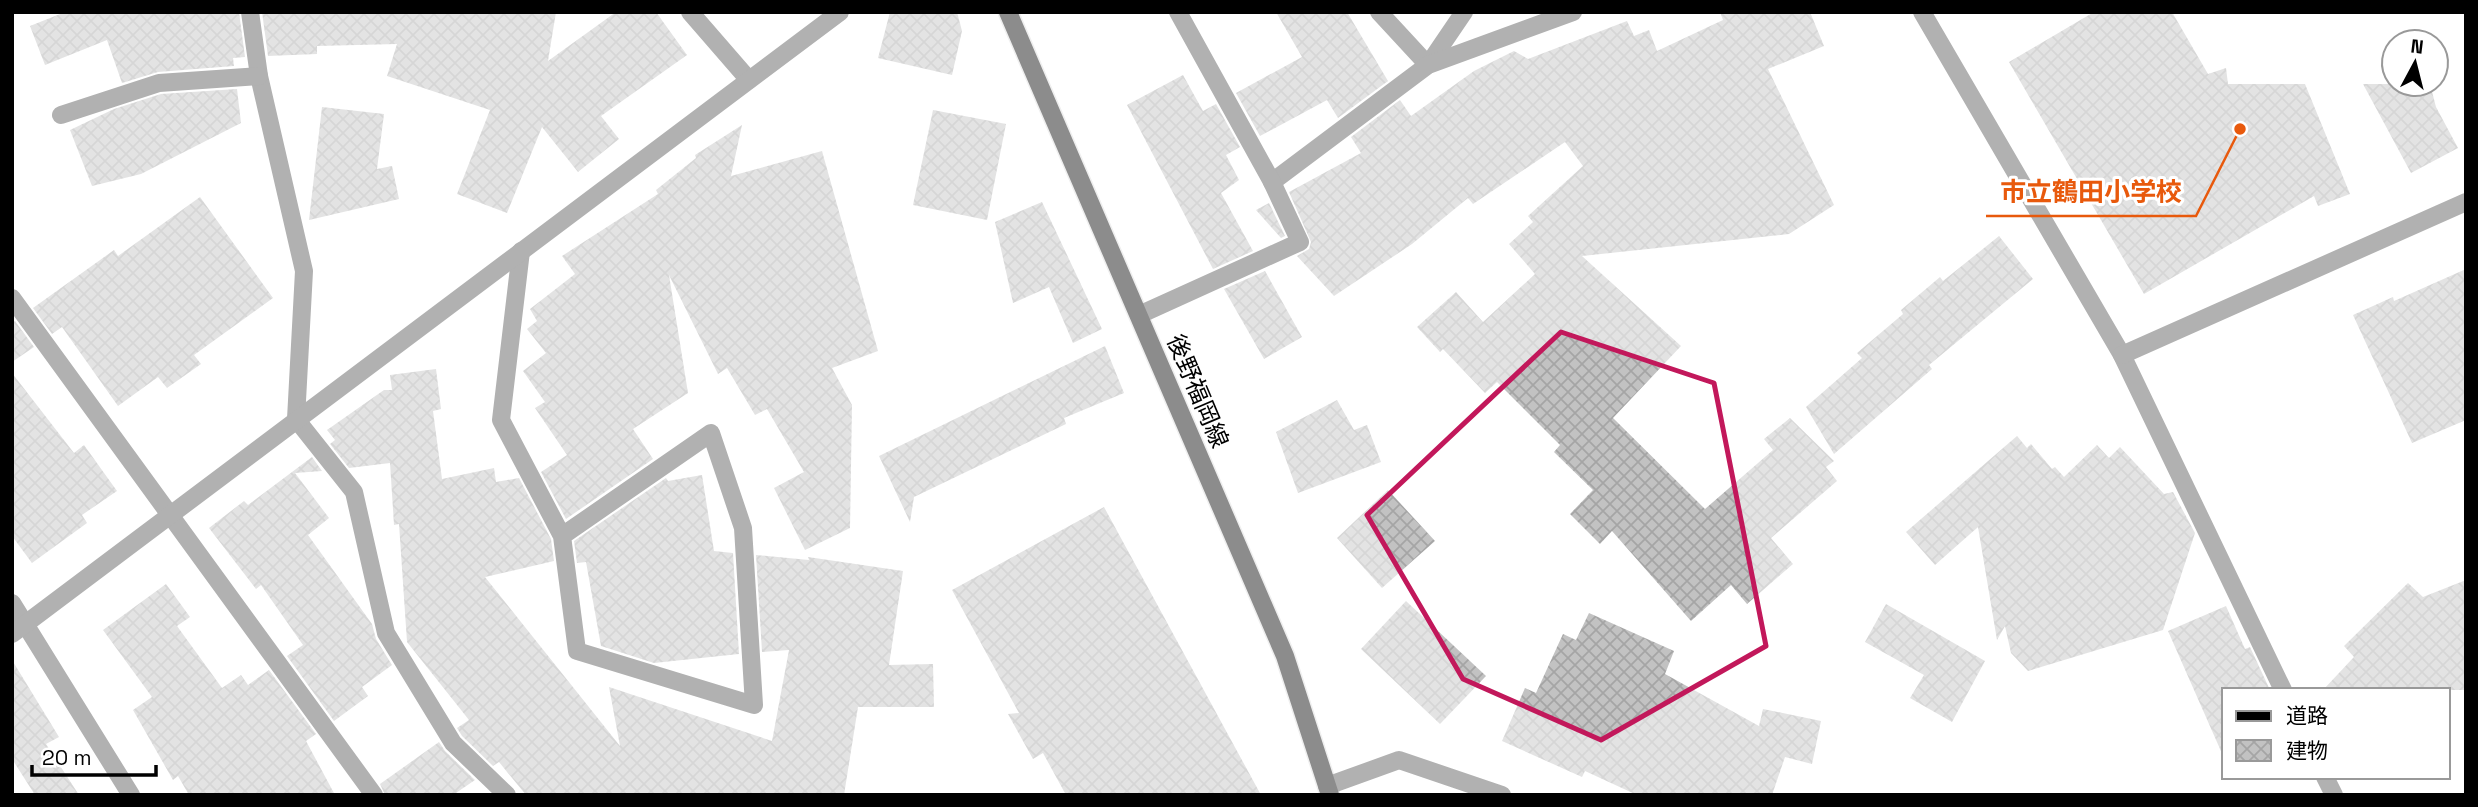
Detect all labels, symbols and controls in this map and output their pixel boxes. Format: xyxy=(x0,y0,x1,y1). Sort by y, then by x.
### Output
north arrow xyxy=(2380,28,2450,98)
text: N xyxy=(2409,33,2425,60)
callout: 市立鶴田小学校 xyxy=(1986,169,2196,216)
text: 市立鶴田小学校 xyxy=(2000,175,2182,209)
street label: 後野福岡線 xyxy=(1160,330,1236,452)
legend xyxy=(2222,688,2450,779)
text: 道路 xyxy=(2286,702,2328,729)
scale bar xyxy=(32,734,156,778)
text: 建物 xyxy=(2286,737,2328,764)
text: 20 m xyxy=(42,744,92,771)

